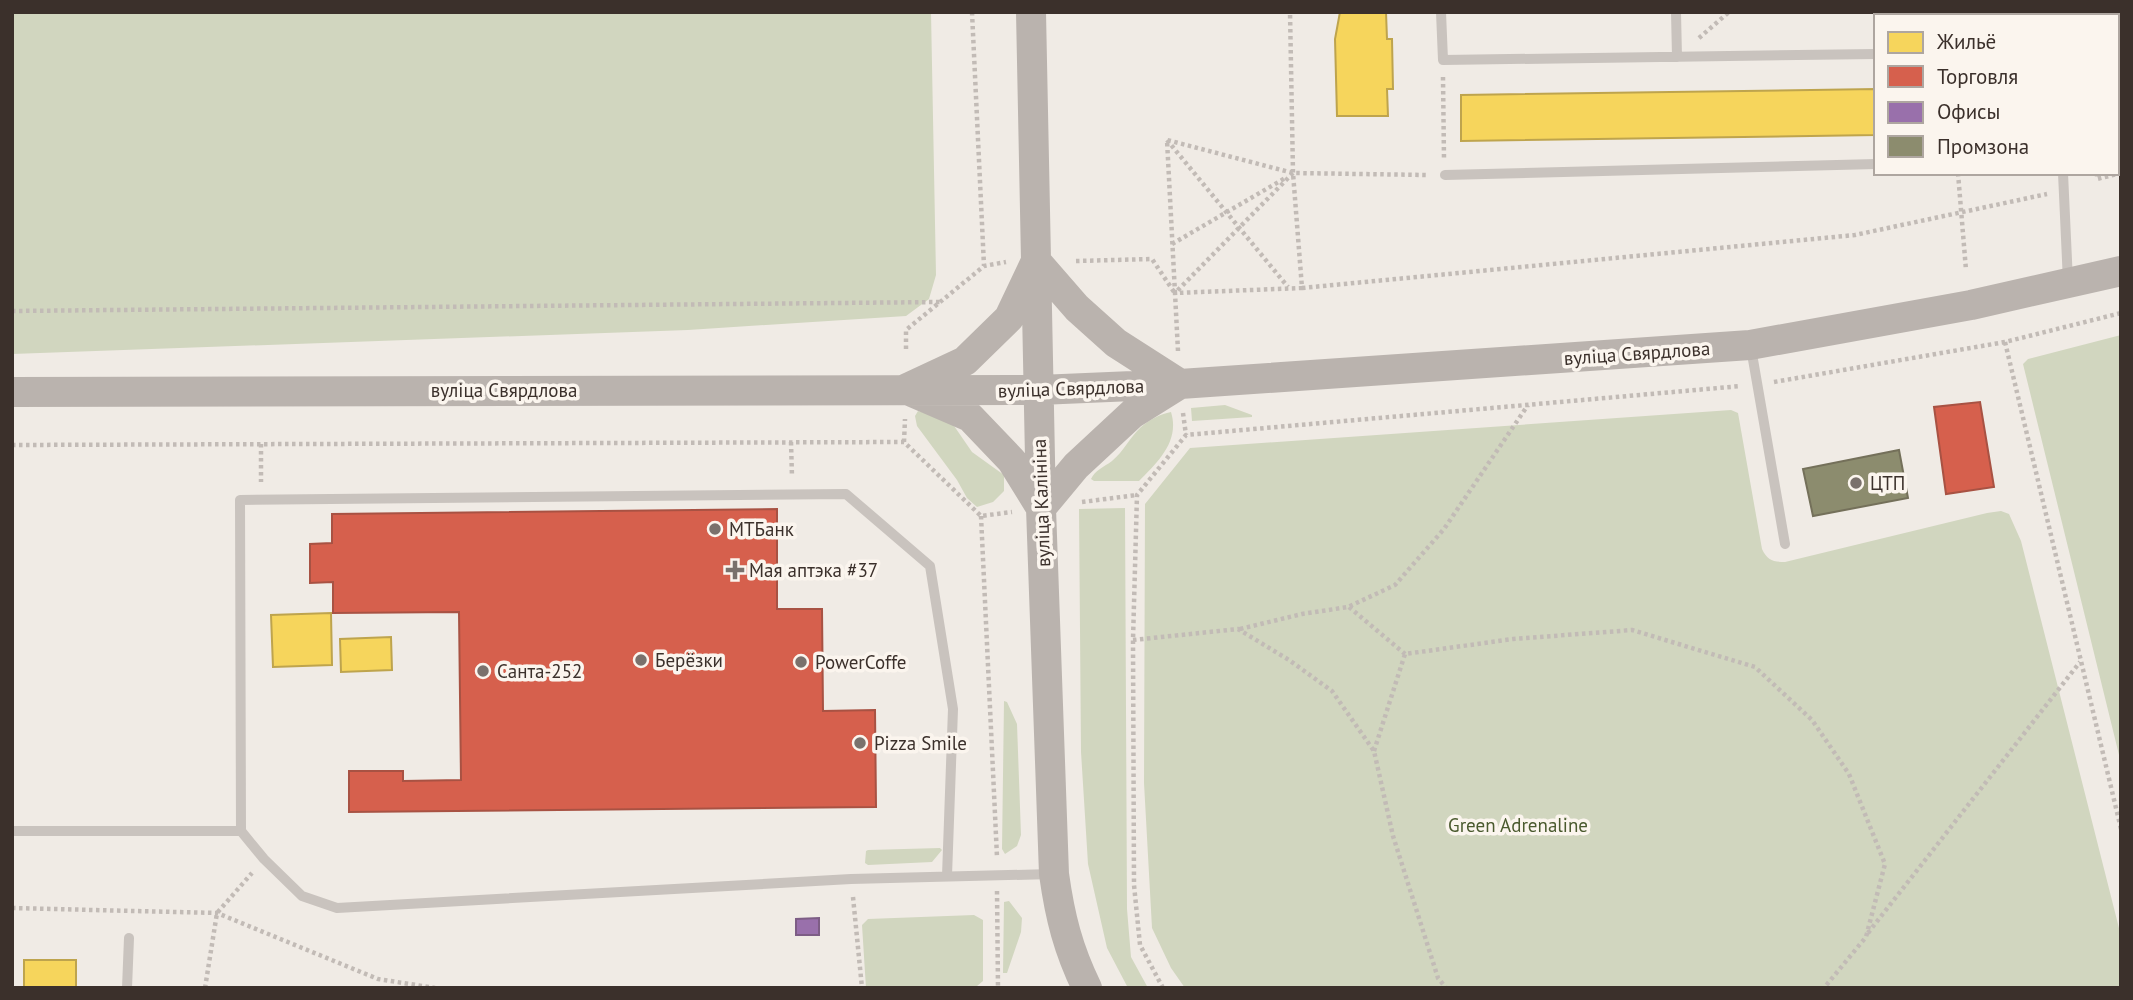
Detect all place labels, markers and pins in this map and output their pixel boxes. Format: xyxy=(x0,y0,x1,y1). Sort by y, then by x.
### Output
place label: ЦТП xyxy=(1870,471,1905,495)
marker: ЦТП xyxy=(1848,475,1864,491)
place label: МТБанк xyxy=(729,517,794,541)
marker: МТБанк xyxy=(707,521,723,537)
place label: Мая аптэка #37 xyxy=(749,558,878,582)
marker: Мая аптэка #37 xyxy=(727,562,743,578)
place label: Берёзки xyxy=(655,648,723,672)
place label: PowerCoffe xyxy=(815,650,907,674)
marker: Берёзки xyxy=(633,652,649,668)
marker: PowerCoffe xyxy=(793,654,809,670)
place label: Санта-252 xyxy=(497,659,582,683)
marker: Санта-252 xyxy=(475,663,491,679)
place label: Pizza Smile xyxy=(874,731,967,755)
marker: Pizza Smile xyxy=(852,735,868,751)

